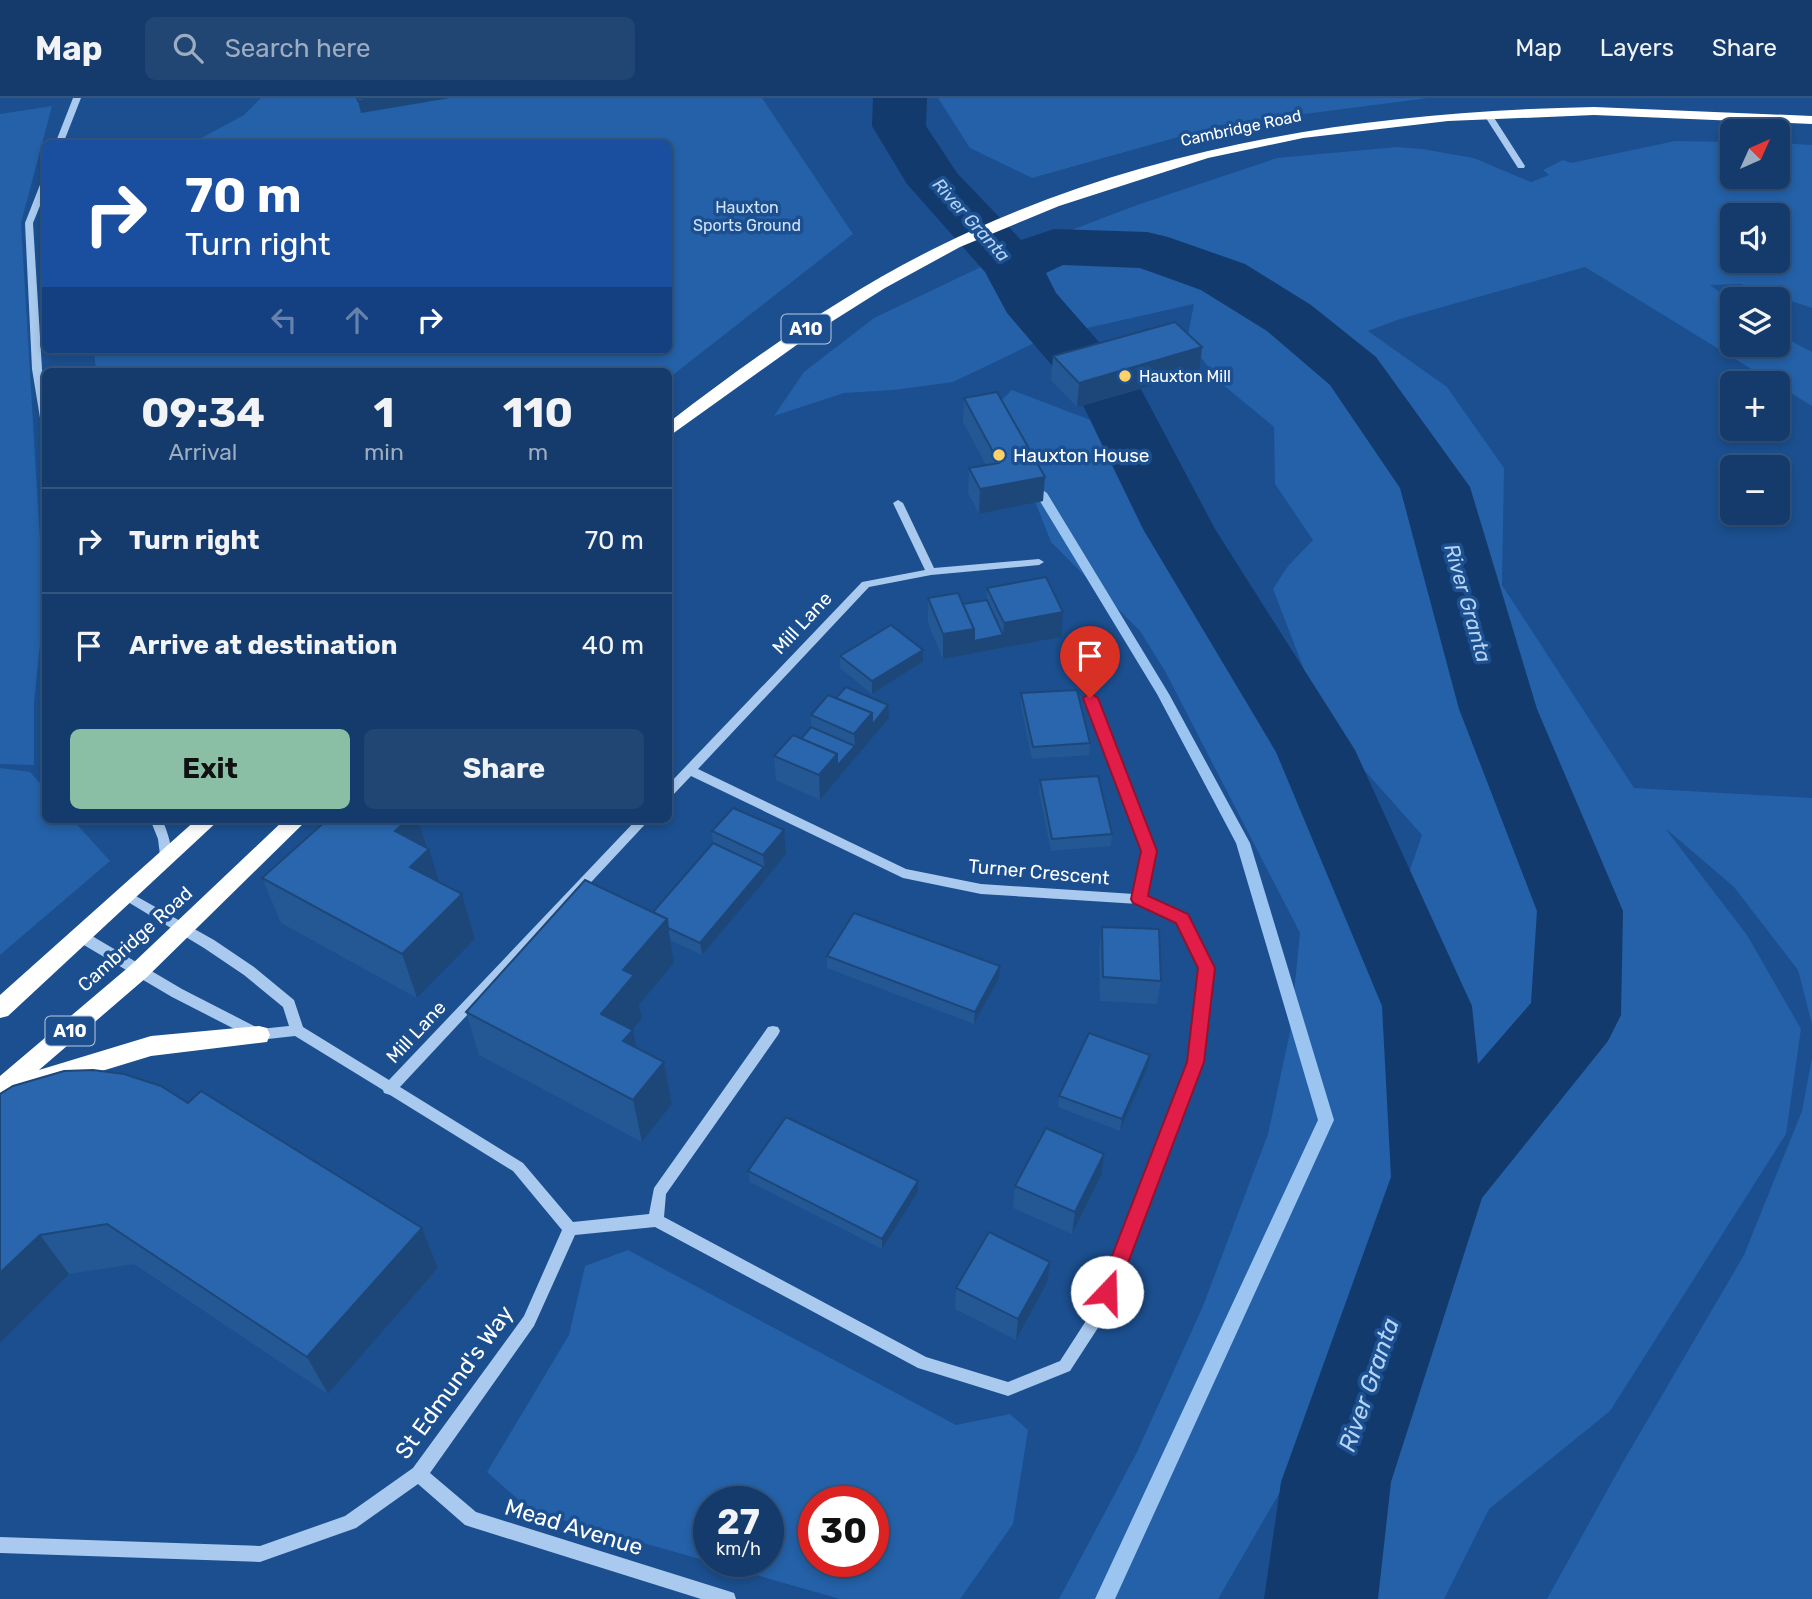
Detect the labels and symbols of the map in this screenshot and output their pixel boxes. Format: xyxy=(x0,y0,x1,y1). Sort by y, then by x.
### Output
street label: Cambridge Road xyxy=(1179,106,1303,150)
north arrow xyxy=(1720,119,1790,189)
water label: River Granta xyxy=(928,174,1015,267)
park label: Hauxton Sports Ground xyxy=(693,198,801,235)
road number: A10 xyxy=(782,314,830,344)
place label: Hauxton Mill xyxy=(1139,367,1231,386)
marker: Hauxton Mill xyxy=(1117,368,1133,384)
place label: Hauxton House xyxy=(1013,444,1149,467)
marker: Hauxton House xyxy=(991,447,1007,463)
water label: River Granta xyxy=(1439,541,1497,665)
street label: Mill Lane xyxy=(767,587,837,659)
pin xyxy=(1060,626,1120,698)
street label: Turner Crescent xyxy=(967,854,1111,890)
street label: Cambridge Road xyxy=(73,882,197,996)
street label: Mill Lane xyxy=(381,996,451,1068)
road number: A10 xyxy=(46,1016,94,1046)
position arrow xyxy=(1070,1255,1144,1329)
street label: St Edmund's Way xyxy=(389,1300,519,1464)
water label: River Granta xyxy=(1333,1314,1405,1456)
speed limit sign: 30 xyxy=(798,1486,889,1577)
street label: Mead Avenue xyxy=(501,1493,647,1561)

